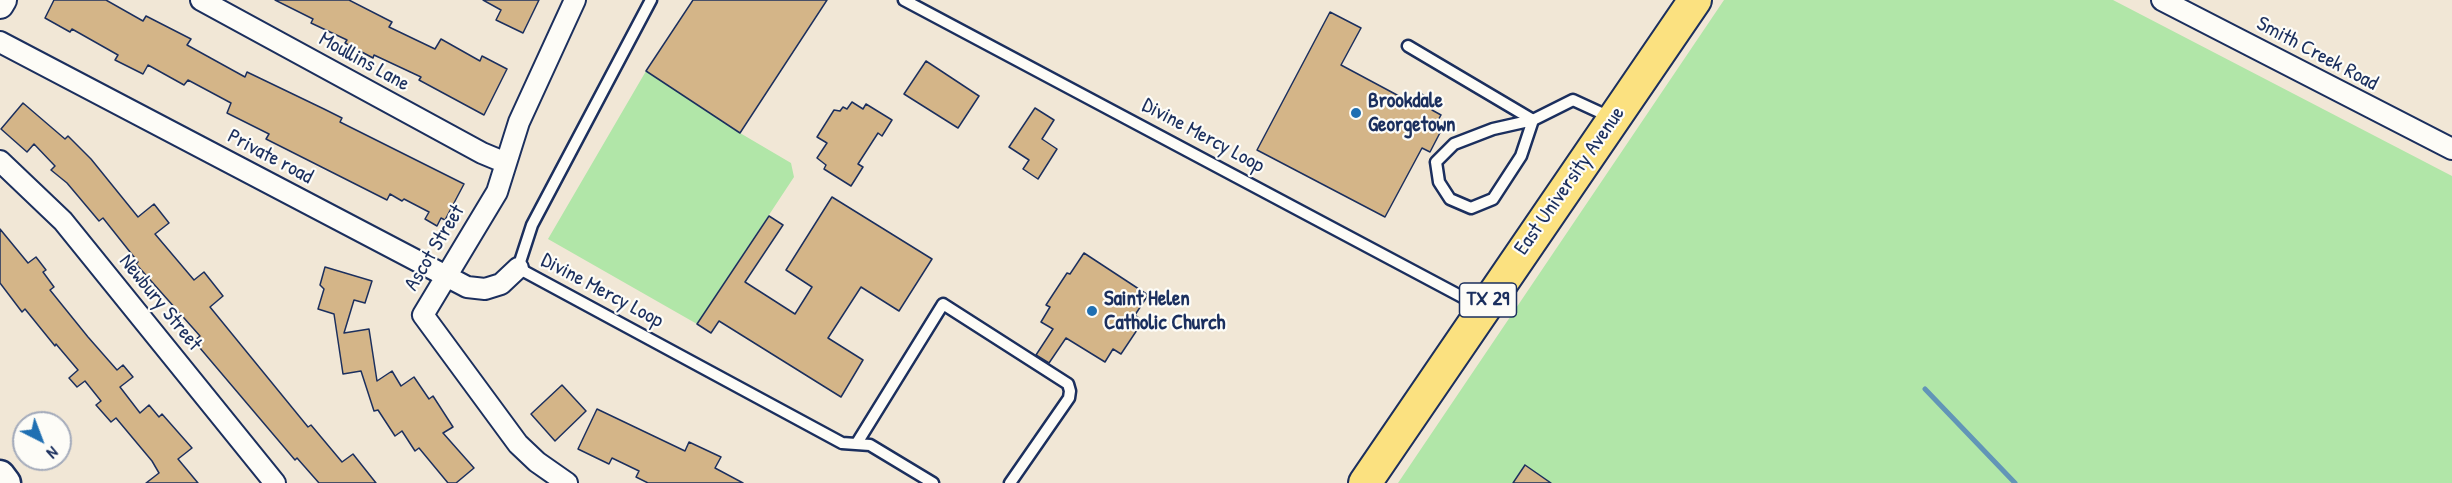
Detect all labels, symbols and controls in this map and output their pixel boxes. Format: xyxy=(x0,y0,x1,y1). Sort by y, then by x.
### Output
street label: Smith Creek Road xyxy=(2252,11,2382,97)
street label: Moullins Lane xyxy=(314,27,414,97)
place label: Brookdale Georgetown xyxy=(1368,88,1456,138)
street label: Divine Mercy Loop xyxy=(1137,93,1269,179)
street label: East University Avenue xyxy=(1509,102,1631,260)
marker: Brookdale Georgetown xyxy=(1349,106,1363,120)
street label: Private road xyxy=(223,124,317,190)
street label: Ascot Street xyxy=(400,200,470,296)
street label: Divine Mercy Loop xyxy=(536,248,668,334)
street label: Newbury Street xyxy=(113,250,207,356)
road number: TX 29 xyxy=(1460,283,1516,317)
place label: Saint Helen Catholic Church xyxy=(1104,286,1225,336)
marker: Saint Helen Catholic Church xyxy=(1085,304,1099,318)
north arrow xyxy=(12,411,72,471)
text: N xyxy=(42,442,63,464)

